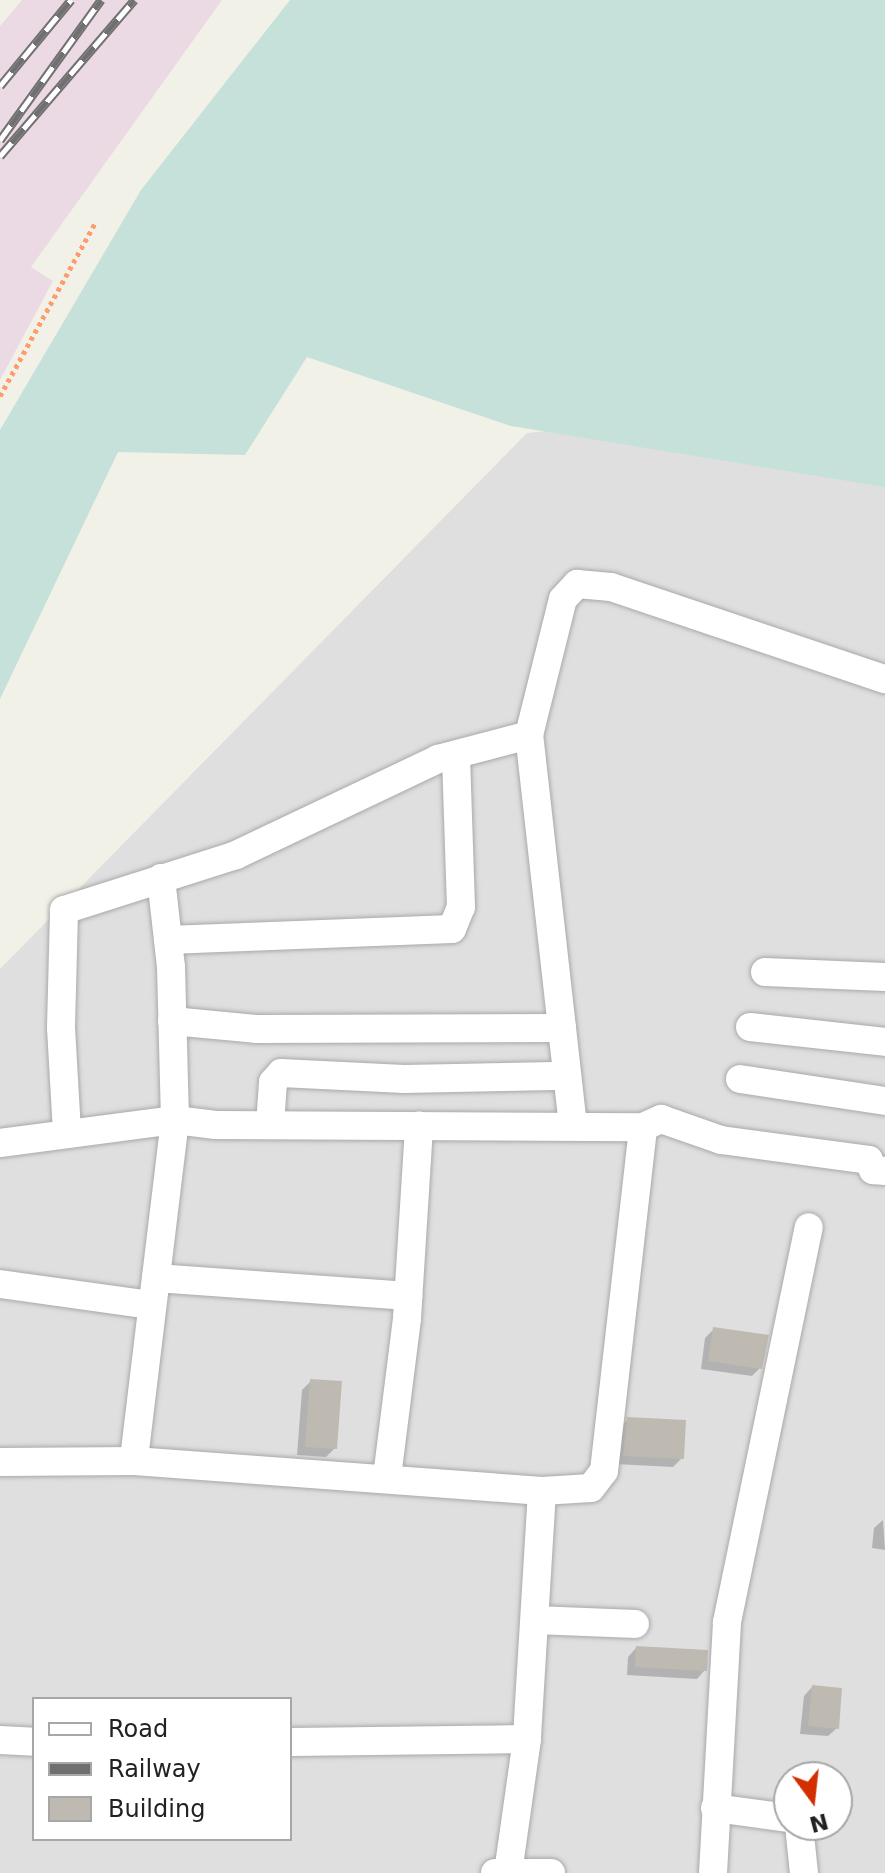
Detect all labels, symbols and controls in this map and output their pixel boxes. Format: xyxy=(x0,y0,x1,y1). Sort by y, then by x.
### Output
legend xyxy=(32,1697,292,1841)
text: Road xyxy=(108,1715,168,1743)
text: Railway xyxy=(108,1755,201,1783)
north arrow xyxy=(773,1761,853,1841)
text: Building xyxy=(108,1795,205,1823)
text: N xyxy=(807,1808,831,1837)

